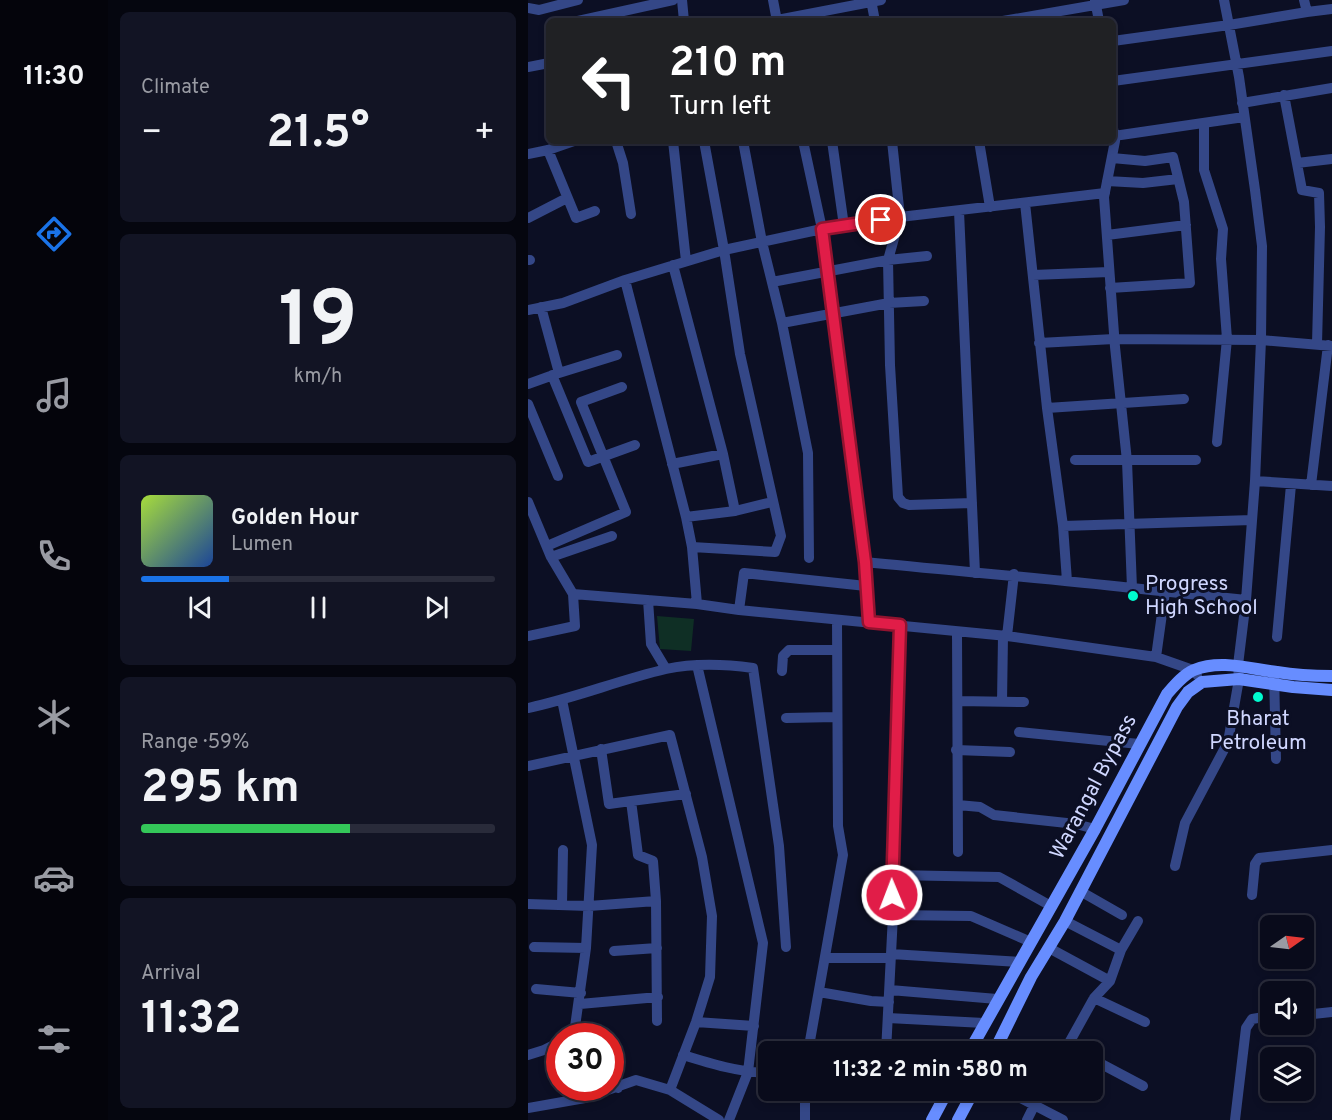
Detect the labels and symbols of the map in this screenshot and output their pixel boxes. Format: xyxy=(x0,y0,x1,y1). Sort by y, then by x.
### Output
pin xyxy=(855,194,906,245)
place label: Progress High School xyxy=(1145,571,1258,622)
marker: Progress High School xyxy=(1126,589,1140,603)
marker: Bharat Petroleum xyxy=(1251,690,1265,704)
place label: Bharat Petroleum xyxy=(1209,706,1307,757)
street label: Warangal Bypass xyxy=(1044,710,1144,864)
position arrow xyxy=(860,863,924,927)
north arrow xyxy=(1260,915,1314,969)
speed limit sign: 30 xyxy=(546,1023,624,1101)

